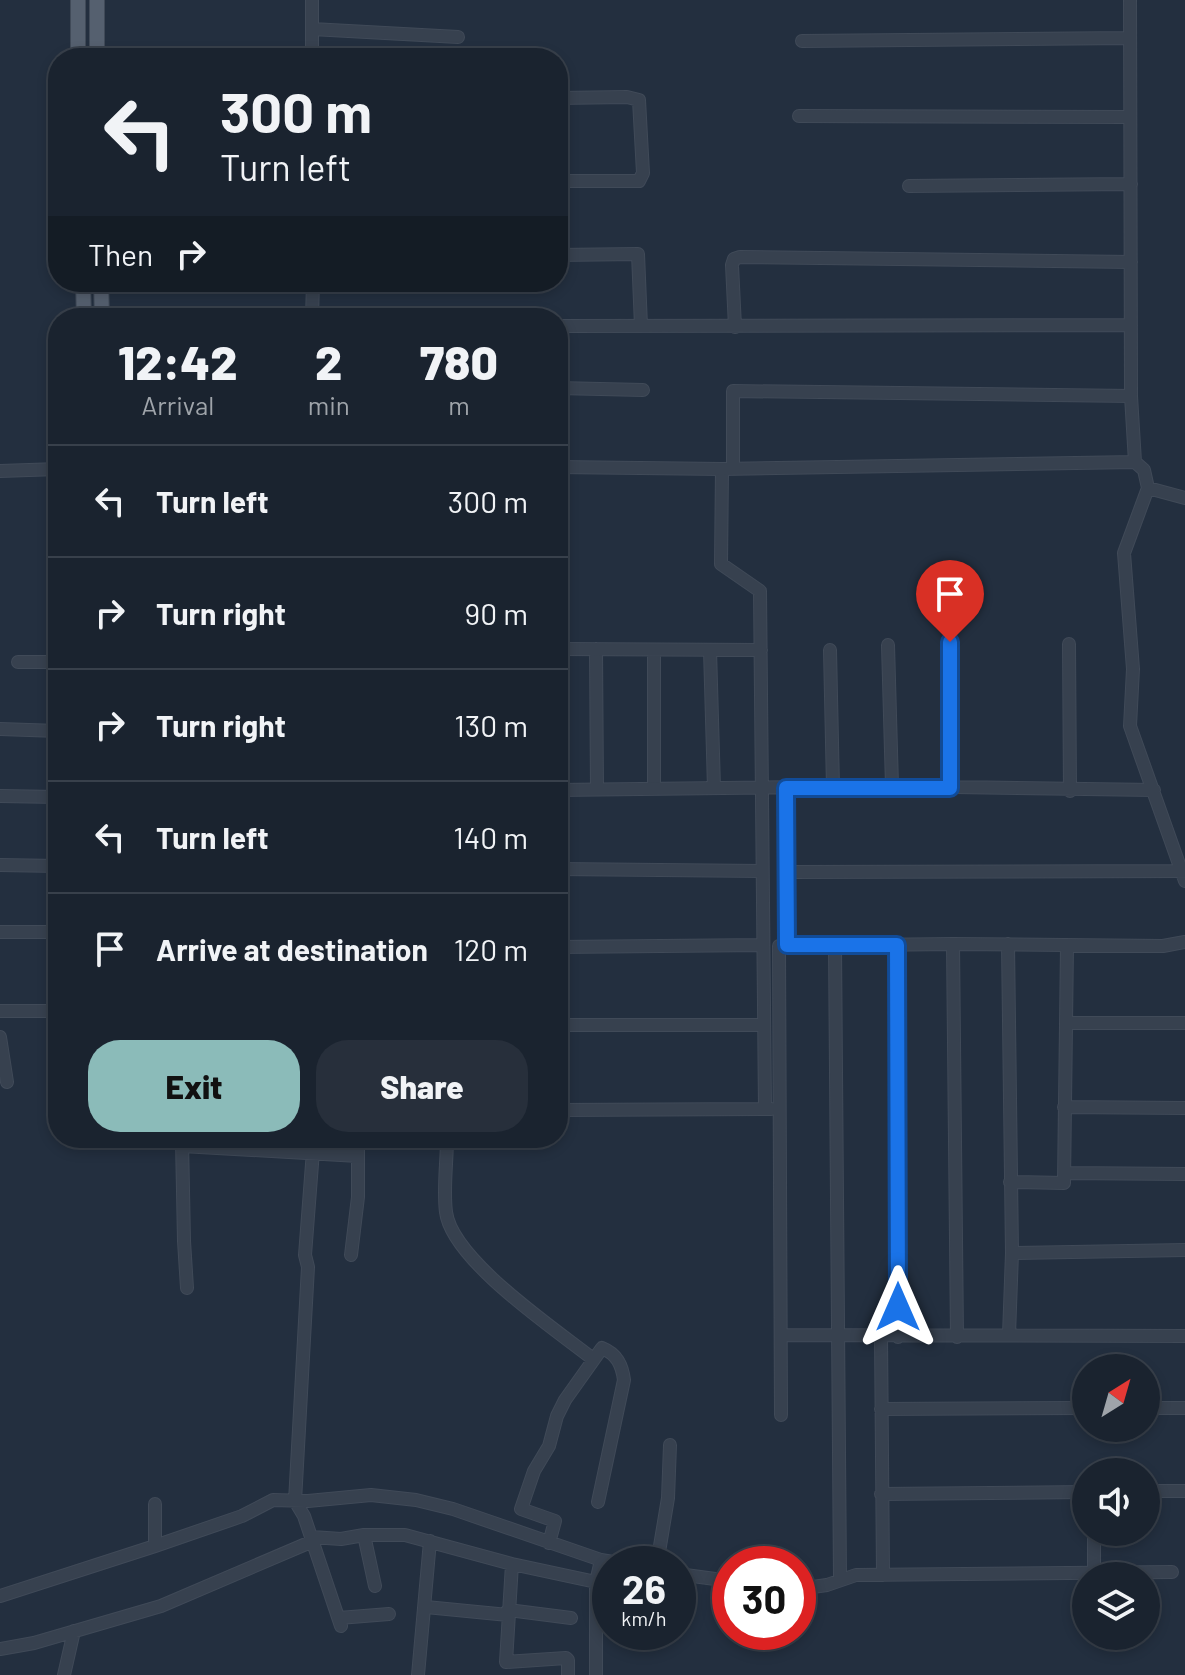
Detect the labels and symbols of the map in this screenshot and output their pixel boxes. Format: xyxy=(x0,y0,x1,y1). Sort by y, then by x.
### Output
pin xyxy=(916,560,984,642)
position arrow xyxy=(856,1265,940,1349)
north arrow xyxy=(1072,1354,1160,1442)
speed limit sign: 30 xyxy=(712,1546,816,1650)

